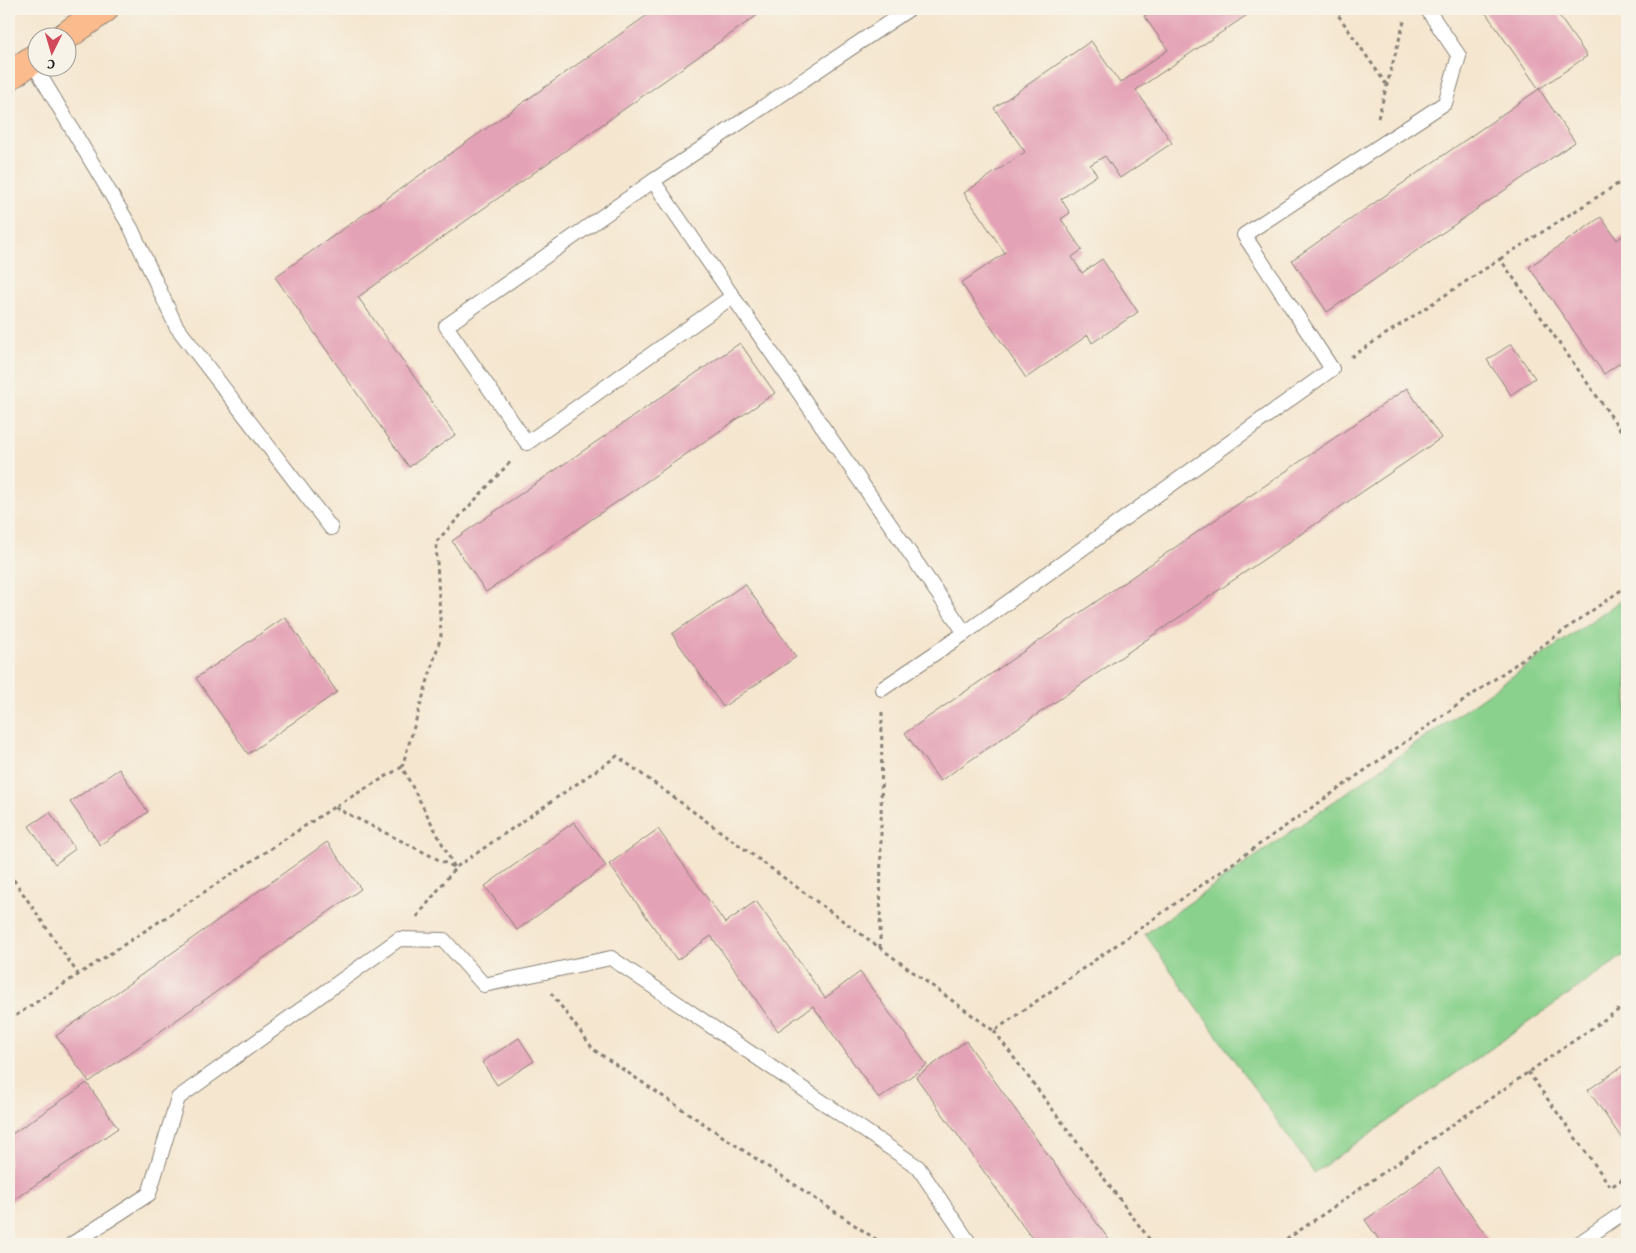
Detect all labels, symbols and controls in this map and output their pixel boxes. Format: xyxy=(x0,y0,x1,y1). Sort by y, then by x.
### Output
north arrow xyxy=(28,28,78,78)
text: С xyxy=(46,55,56,75)

